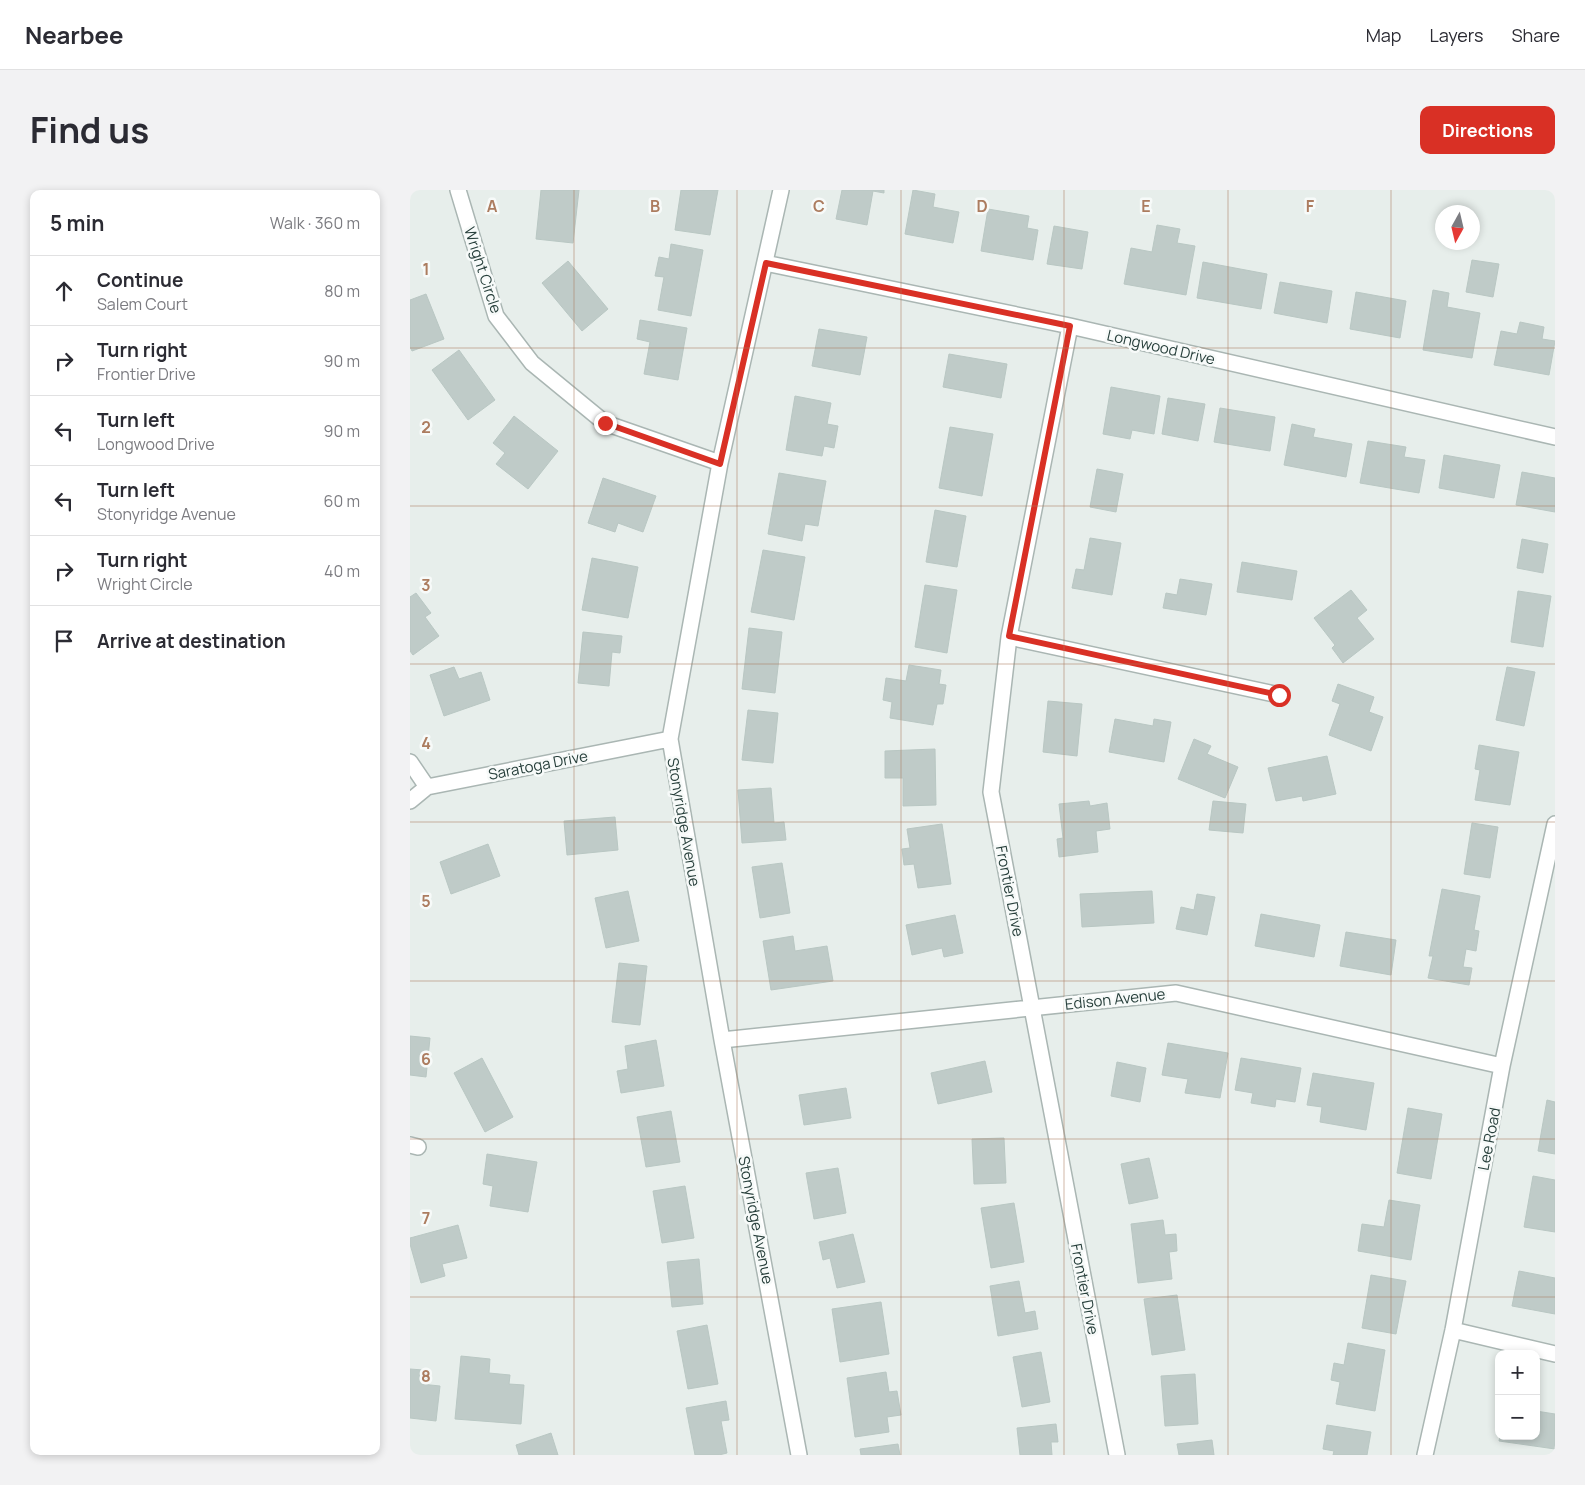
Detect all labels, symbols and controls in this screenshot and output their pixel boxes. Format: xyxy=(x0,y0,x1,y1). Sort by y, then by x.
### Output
text: Nearbee xyxy=(25,18,124,51)
text: Map xyxy=(1366,23,1401,47)
text: Layers xyxy=(1429,23,1483,47)
text: Share xyxy=(1511,23,1560,47)
text: Find us xyxy=(30,106,149,154)
button: Directions xyxy=(1420,106,1555,154)
text: A xyxy=(487,195,498,217)
text: B xyxy=(650,195,660,217)
text: C xyxy=(813,195,825,217)
text: D xyxy=(976,195,988,217)
text: E xyxy=(1141,195,1151,217)
text: F xyxy=(1306,195,1315,217)
north arrow xyxy=(1435,205,1480,250)
text: 5 min xyxy=(50,209,104,237)
text: Walk · 360 m xyxy=(270,212,360,234)
street label: Wright Circle xyxy=(459,224,507,316)
text: 1 xyxy=(422,258,430,280)
text: Continue xyxy=(97,267,183,293)
icon: ahead xyxy=(50,277,78,305)
text: 80 m xyxy=(324,280,360,302)
text: Salem Court xyxy=(97,293,188,315)
street label: Longwood Drive xyxy=(1105,324,1217,370)
text: Turn right xyxy=(97,337,187,363)
icon: right xyxy=(50,347,78,375)
text: 90 m xyxy=(324,350,360,372)
text: Frontier Drive xyxy=(97,363,196,385)
text: Turn left xyxy=(97,407,175,433)
route end xyxy=(594,412,617,435)
text: 2 xyxy=(421,416,431,438)
icon: left xyxy=(50,417,78,445)
text: 90 m xyxy=(324,420,360,442)
text: Longwood Drive xyxy=(97,433,215,455)
text: Turn left xyxy=(97,477,175,503)
icon: left xyxy=(50,487,78,515)
text: 60 m xyxy=(324,490,360,512)
text: Stonyridge Avenue xyxy=(97,503,236,525)
text: Turn right xyxy=(97,547,187,573)
icon: right xyxy=(50,557,78,585)
text: 40 m xyxy=(324,560,360,582)
text: Wright Circle xyxy=(97,573,193,595)
text: 3 xyxy=(421,574,431,596)
icon: arrive xyxy=(50,627,78,655)
text: Arrive at destination xyxy=(97,628,286,654)
route start xyxy=(1268,684,1291,707)
text: 4 xyxy=(421,732,431,754)
street label: Saratoga Drive xyxy=(486,745,590,785)
street label: Stonyridge Avenue xyxy=(662,756,706,888)
street label: Frontier Drive xyxy=(991,844,1029,939)
text: 5 xyxy=(421,890,431,912)
street label: Edison Avenue xyxy=(1064,983,1167,1015)
text: 6 xyxy=(421,1048,431,1070)
street label: Lee Road xyxy=(1473,1106,1505,1172)
street label: Stonyridge Avenue xyxy=(733,1154,779,1286)
text: 7 xyxy=(422,1207,430,1229)
street label: Frontier Drive xyxy=(1066,1242,1104,1337)
map controls xyxy=(1495,1350,1540,1440)
button: + xyxy=(1495,1350,1540,1395)
text: 8 xyxy=(421,1365,431,1387)
button: − xyxy=(1495,1395,1540,1440)

